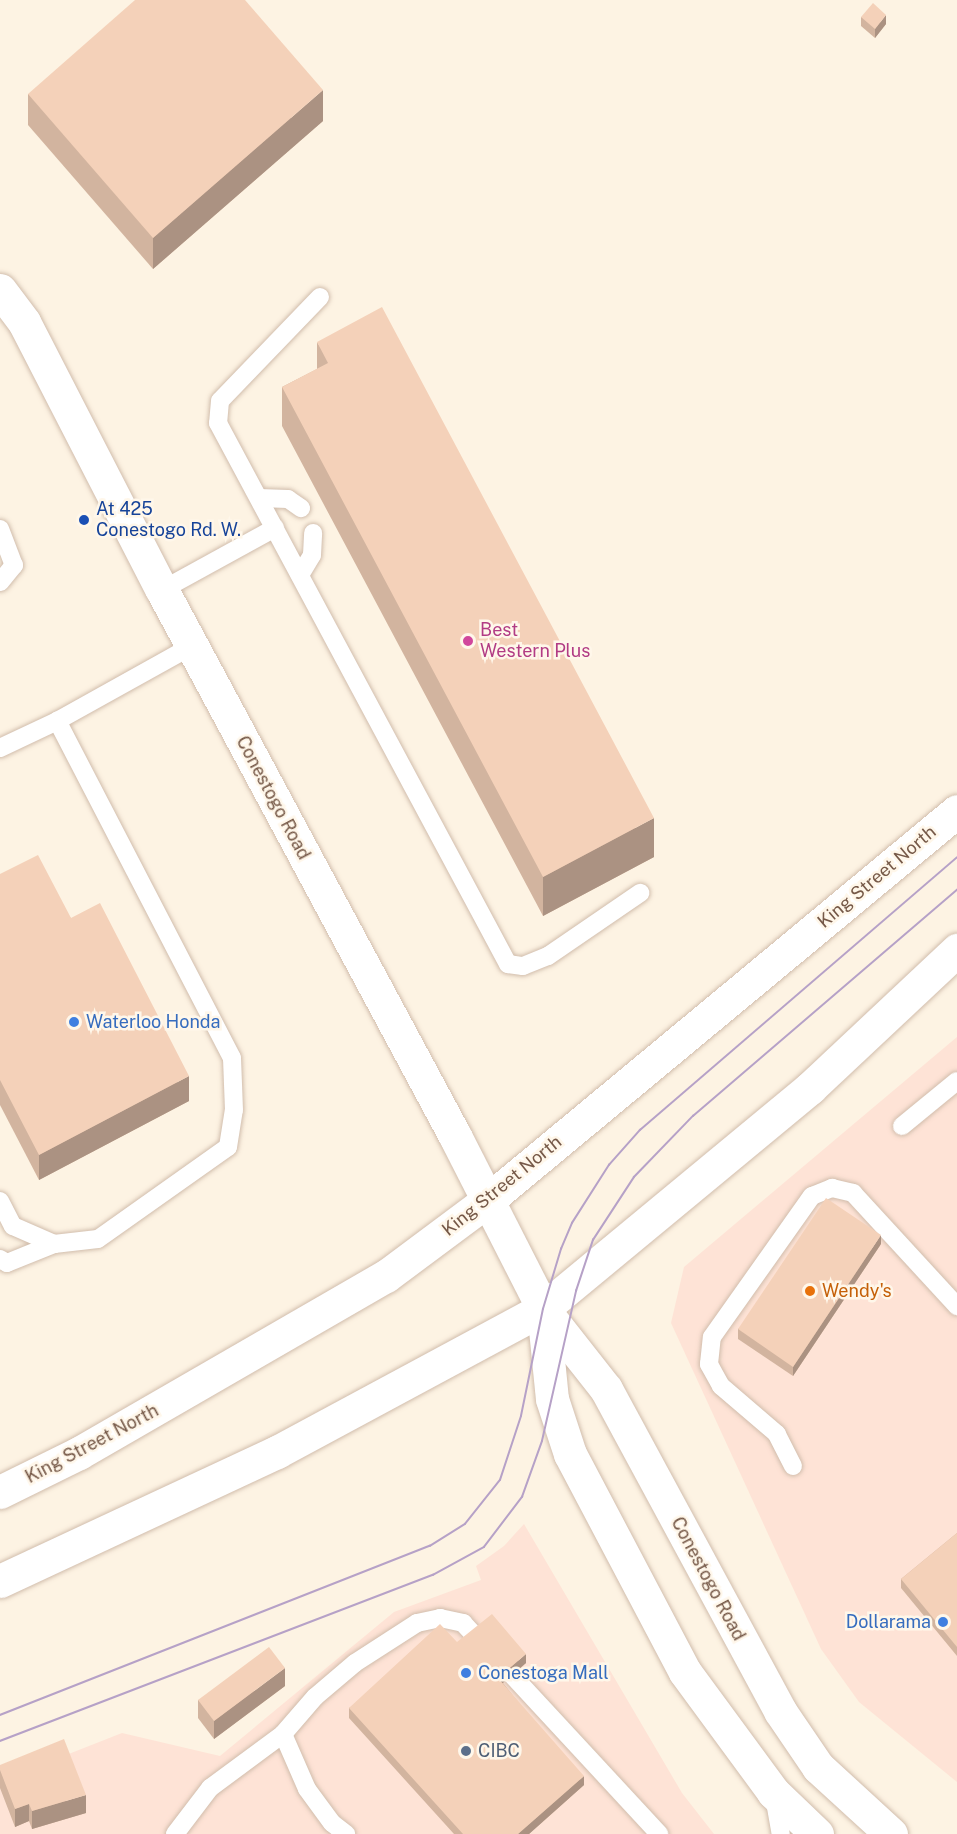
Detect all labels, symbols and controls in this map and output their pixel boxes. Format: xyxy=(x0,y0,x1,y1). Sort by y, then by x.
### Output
place label: At 425 Conestogo Rd. W. xyxy=(96,499,242,542)
marker: At 425 Conestogo Rd. W. xyxy=(77,513,91,527)
place label: Best Western Plus xyxy=(480,620,590,662)
marker: Best Western Plus xyxy=(461,634,475,648)
street label: Conestogo Road xyxy=(231,732,315,864)
street label: King Street North xyxy=(814,821,940,933)
place label: Waterloo Honda xyxy=(86,1011,221,1033)
marker: Waterloo Honda xyxy=(67,1015,81,1029)
street label: King Street North xyxy=(438,1131,566,1241)
place label: Wendy's xyxy=(822,1280,892,1302)
marker: Wendy's xyxy=(803,1284,817,1298)
street label: King Street North xyxy=(22,1400,162,1488)
street label: Conestogo Road xyxy=(666,1513,750,1645)
place label: Dollarama xyxy=(846,1611,931,1633)
marker: Dollarama xyxy=(936,1615,950,1629)
place label: Conestoga Mall xyxy=(478,1662,609,1684)
marker: Conestoga Mall xyxy=(459,1666,473,1680)
place label: CIBC xyxy=(478,1740,520,1762)
marker: CIBC xyxy=(459,1744,473,1758)

